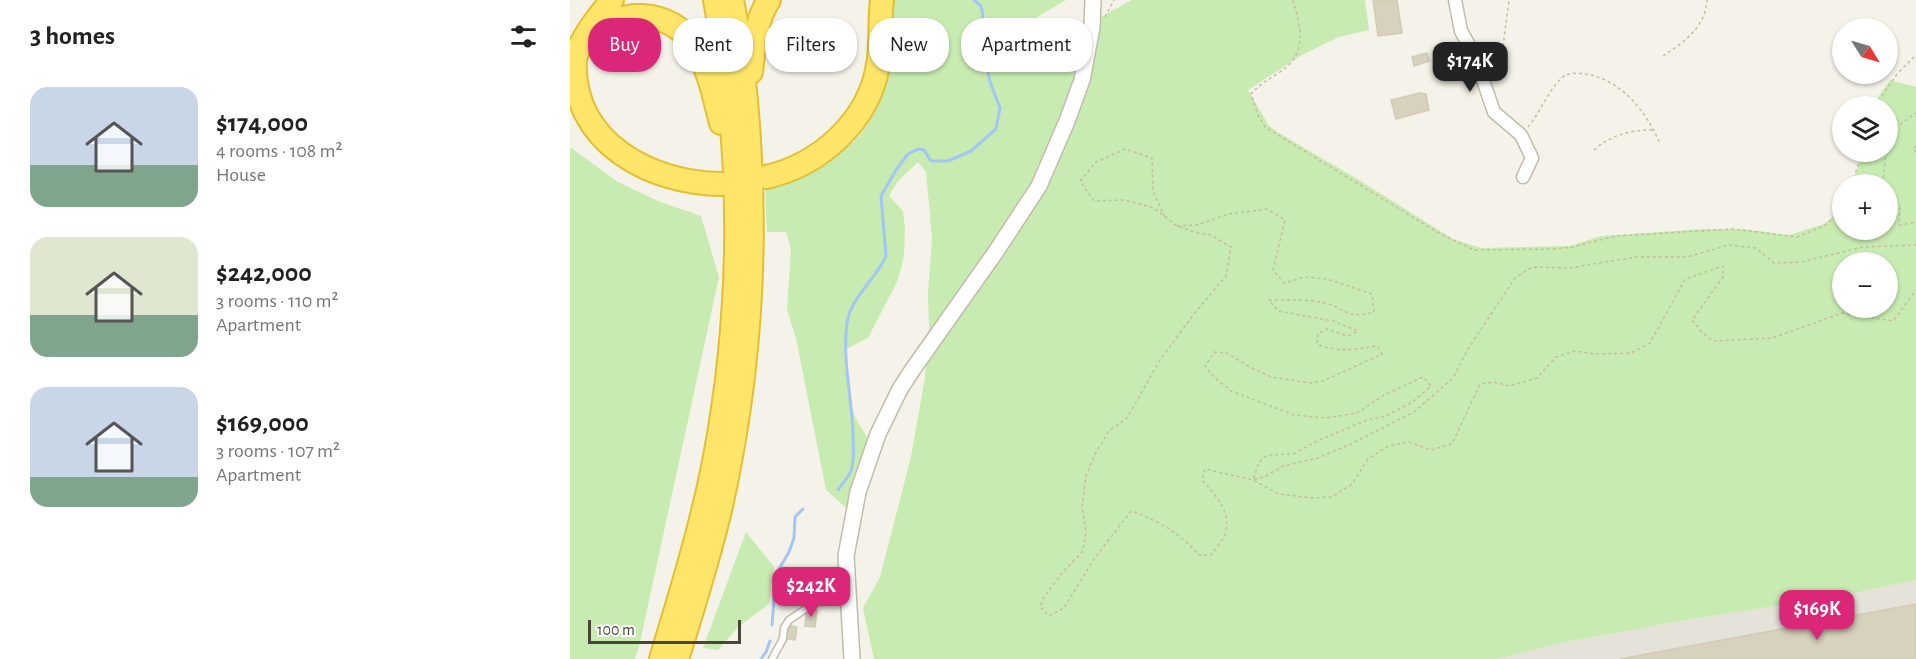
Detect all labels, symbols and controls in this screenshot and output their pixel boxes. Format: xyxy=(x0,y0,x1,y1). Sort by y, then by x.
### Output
chip: Buy xyxy=(588,18,661,72)
chip: Rent xyxy=(673,18,753,72)
chip: Filters xyxy=(765,18,857,72)
chip: New xyxy=(869,18,949,72)
chip: Apartment xyxy=(961,18,1092,72)
north arrow xyxy=(1832,18,1898,84)
map controls xyxy=(1832,18,1898,318)
icon: filters xyxy=(507,20,540,53)
text: 3 homes xyxy=(30,23,115,49)
pin: $174K xyxy=(1428,42,1512,93)
text: $174K xyxy=(1447,51,1493,71)
button: layers xyxy=(1832,96,1898,162)
text: $174,000 xyxy=(216,110,308,136)
icon: home xyxy=(78,111,150,183)
text: 4 rooms · 108 m² xyxy=(216,141,343,161)
text: House xyxy=(216,165,266,185)
button: + xyxy=(1832,174,1898,240)
button: − xyxy=(1832,252,1898,318)
text: $242,000 xyxy=(216,260,312,286)
icon: home xyxy=(78,261,150,333)
text: 3 rooms · 110 m² xyxy=(216,291,339,311)
text: Apartment xyxy=(216,315,301,335)
text: $169,000 xyxy=(216,410,309,436)
icon: home xyxy=(78,411,150,483)
text: 3 rooms · 107 m² xyxy=(216,441,340,461)
text: Apartment xyxy=(216,465,301,485)
pin: $242K xyxy=(769,567,853,618)
text: $242K xyxy=(786,576,836,596)
pin: $169K xyxy=(1775,590,1859,641)
text: $169K xyxy=(1793,599,1841,619)
scale bar xyxy=(588,617,741,644)
text: 100 m xyxy=(597,622,635,638)

